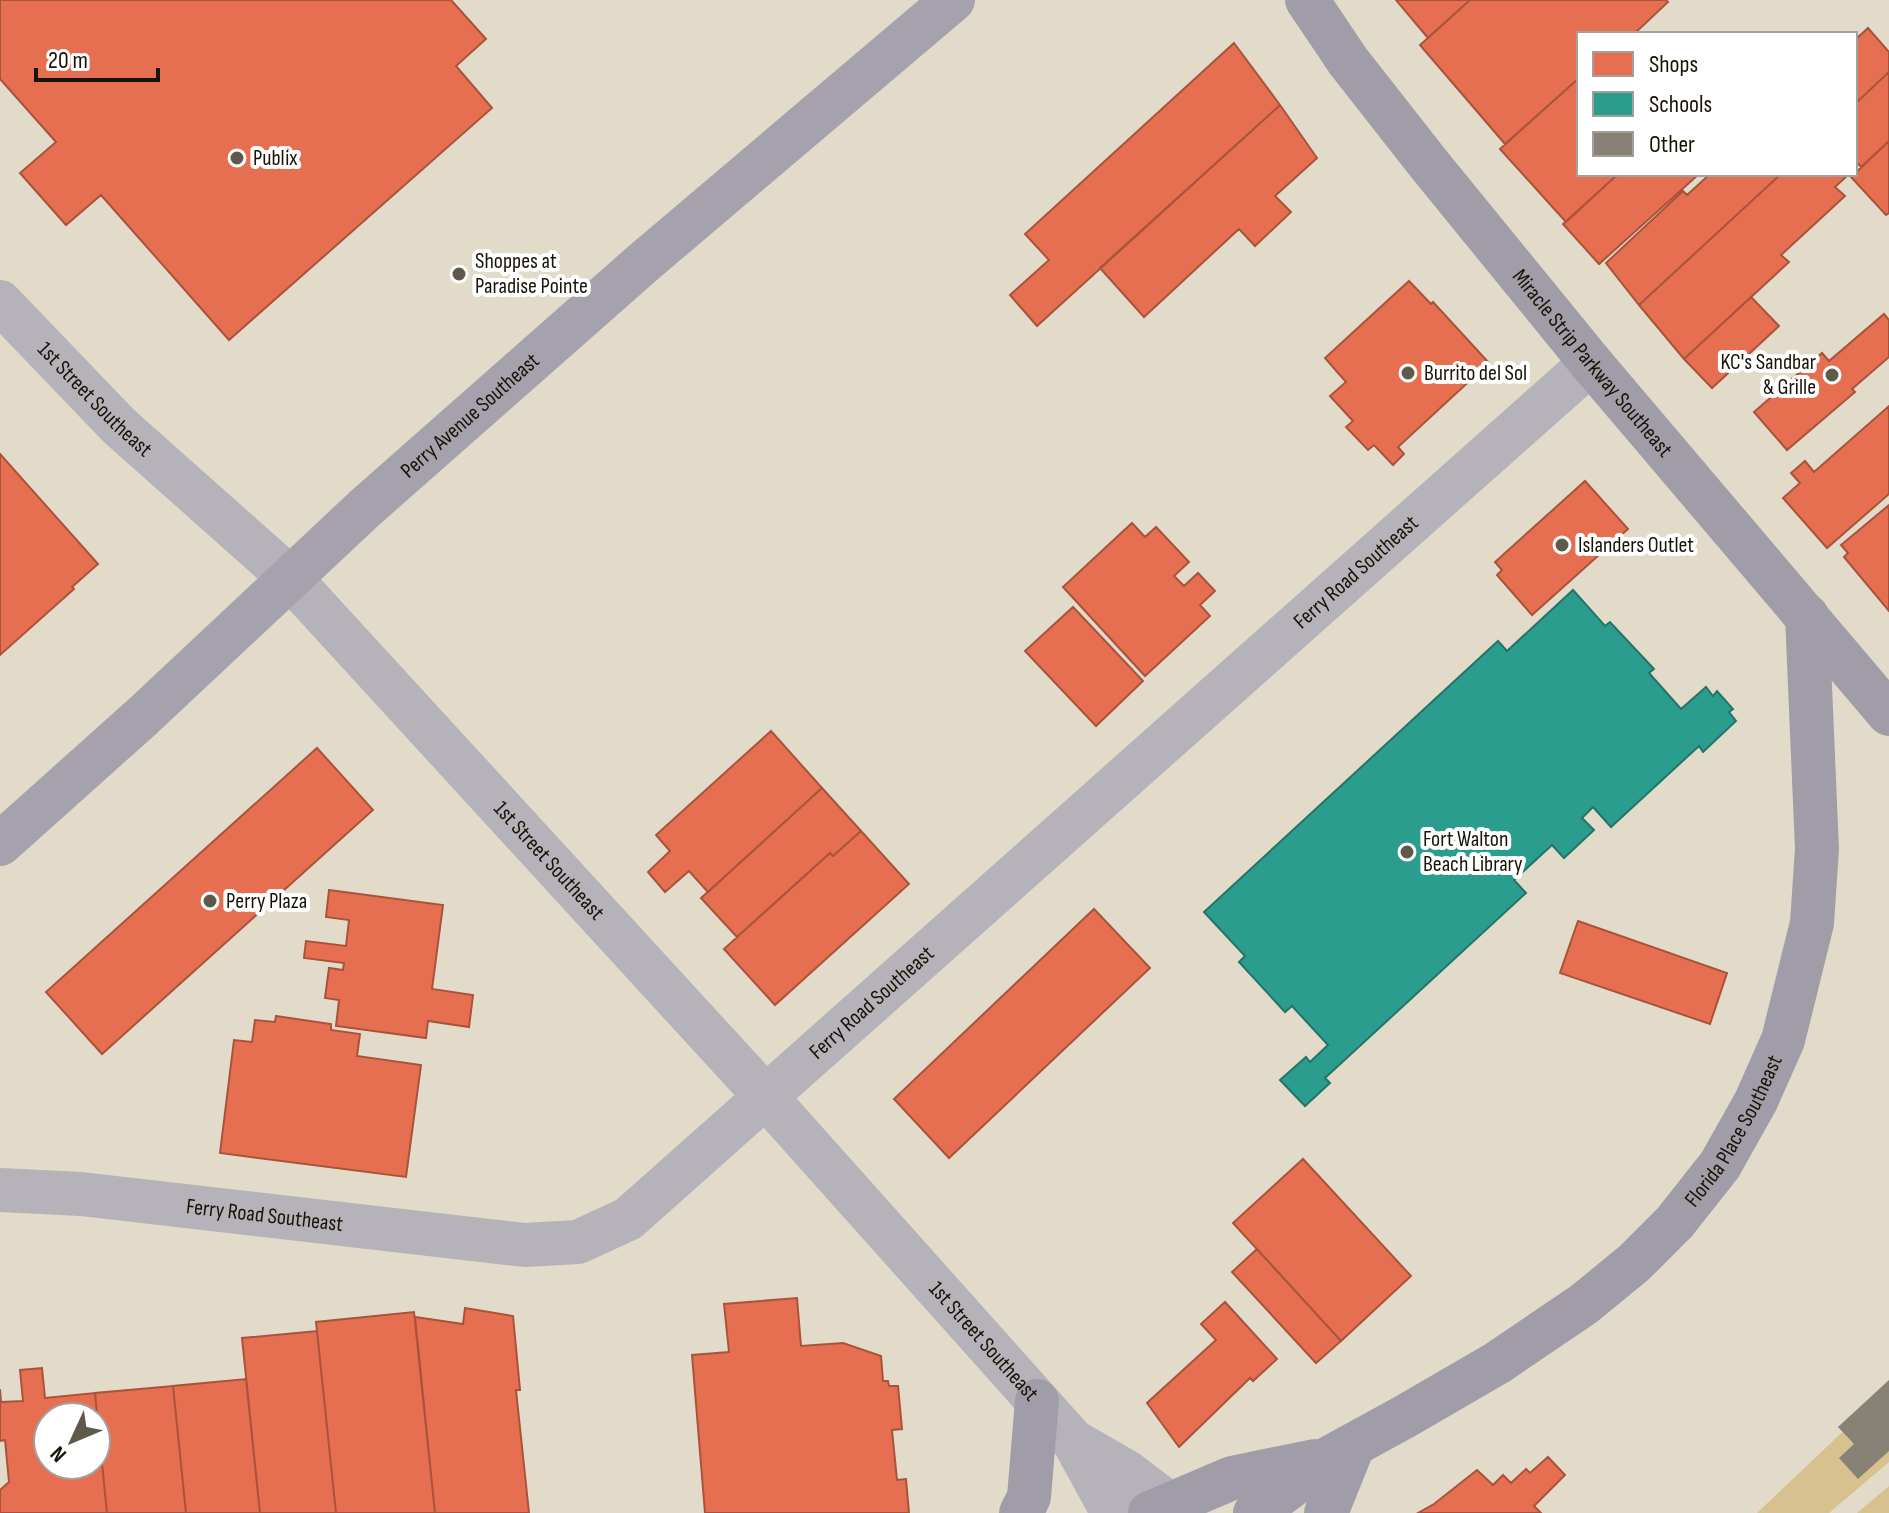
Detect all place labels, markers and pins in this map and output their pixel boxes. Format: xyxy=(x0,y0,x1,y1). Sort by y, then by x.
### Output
place label: Publix xyxy=(253,145,298,172)
marker: Publix xyxy=(228,149,246,167)
place label: Shoppes at Paradise Pointe xyxy=(475,248,588,300)
marker: Shoppes at Paradise Pointe xyxy=(450,265,468,283)
place label: KC's Sandbar & Grille xyxy=(1720,349,1816,401)
place label: Burrito del Sol xyxy=(1424,360,1527,387)
marker: Burrito del Sol xyxy=(1399,364,1417,382)
marker: KC's Sandbar & Grille xyxy=(1823,366,1841,384)
place label: Islanders Outlet xyxy=(1578,532,1694,559)
marker: Islanders Outlet xyxy=(1553,536,1571,554)
place label: Fort Walton Beach Library xyxy=(1423,826,1523,878)
marker: Fort Walton Beach Library xyxy=(1398,843,1416,861)
place label: Perry Plaza xyxy=(226,888,307,915)
marker: Perry Plaza xyxy=(201,892,219,910)

